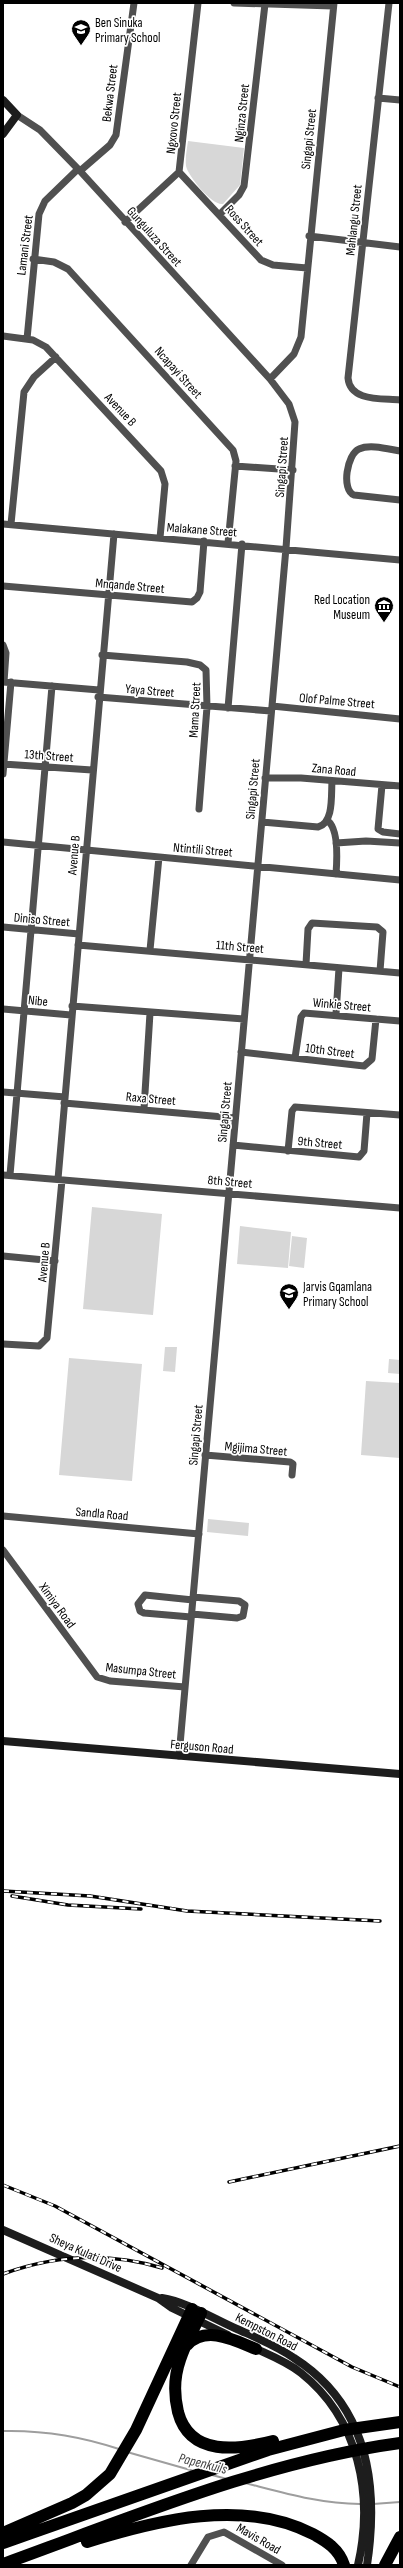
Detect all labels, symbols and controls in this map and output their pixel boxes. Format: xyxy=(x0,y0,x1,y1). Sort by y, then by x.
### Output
place label: Ben Sinuka Primary School xyxy=(95,15,160,46)
school or university icon: Ben Sinuka Primary School xyxy=(70,18,92,46)
street label: Bekwa Street xyxy=(99,64,121,123)
street label: Nginza Street xyxy=(231,83,253,143)
street label: Ngxovo Street xyxy=(163,92,185,155)
street label: Singapi Street xyxy=(298,108,320,170)
street label: Mahlangu Street xyxy=(342,184,366,256)
street label: Ross Street xyxy=(222,202,267,250)
street label: Gunguluza Street xyxy=(123,203,185,270)
street label: Lamani Street xyxy=(13,214,37,276)
street label: Ncapayi Street xyxy=(151,344,206,402)
street label: Avenue B xyxy=(100,389,140,430)
street label: Singapi Street xyxy=(272,436,292,498)
street label: Malakane Street xyxy=(166,520,238,540)
street label: Mnqande Street xyxy=(95,575,165,597)
place label: Red Location Museum xyxy=(314,592,370,623)
museum icon: Red Location Museum xyxy=(373,595,395,623)
street label: Yaya Street xyxy=(125,681,175,701)
street label: Mama Street xyxy=(186,682,204,738)
street label: Olof Palme Street xyxy=(298,690,375,712)
street label: 13th Street xyxy=(24,746,74,766)
street label: Singapi Street xyxy=(242,758,264,820)
street label: Zana Road xyxy=(311,760,357,780)
street label: Avenue B xyxy=(64,834,84,877)
street label: Ntintili Street xyxy=(172,839,233,861)
street label: Diniso Street xyxy=(13,910,71,930)
street label: 11th Street xyxy=(215,937,265,957)
street label: Nibe xyxy=(27,992,48,1010)
street label: Winkie Street xyxy=(312,994,372,1016)
street label: 10th Street xyxy=(304,1040,355,1062)
street label: Singapi Street xyxy=(214,1081,236,1143)
street label: Raxa Street xyxy=(125,1089,177,1109)
street label: 9th Street xyxy=(297,1133,343,1153)
street label: 8th Street xyxy=(207,1172,253,1192)
street label: Avenue B xyxy=(34,1241,54,1284)
place label: Jarvis Gqamlana Primary School xyxy=(302,1279,372,1310)
school or university icon: Jarvis Gqamlana Primary School xyxy=(278,1282,300,1310)
street label: Singapi Street xyxy=(185,1404,207,1466)
street label: Mgijima Street xyxy=(224,1438,288,1460)
street label: Sandla Road xyxy=(75,1504,129,1524)
street label: Ximiya Road xyxy=(35,1579,79,1631)
street label: Masumpa Street xyxy=(105,1659,177,1683)
street label: Ferguson Road xyxy=(170,1736,234,1758)
street label: Sheya Kulati Drive xyxy=(47,2230,124,2276)
street label: Kempston Road xyxy=(233,2309,300,2354)
water label: Papenkuils xyxy=(177,2449,229,2478)
street label: Mavis Road xyxy=(234,2520,283,2558)

